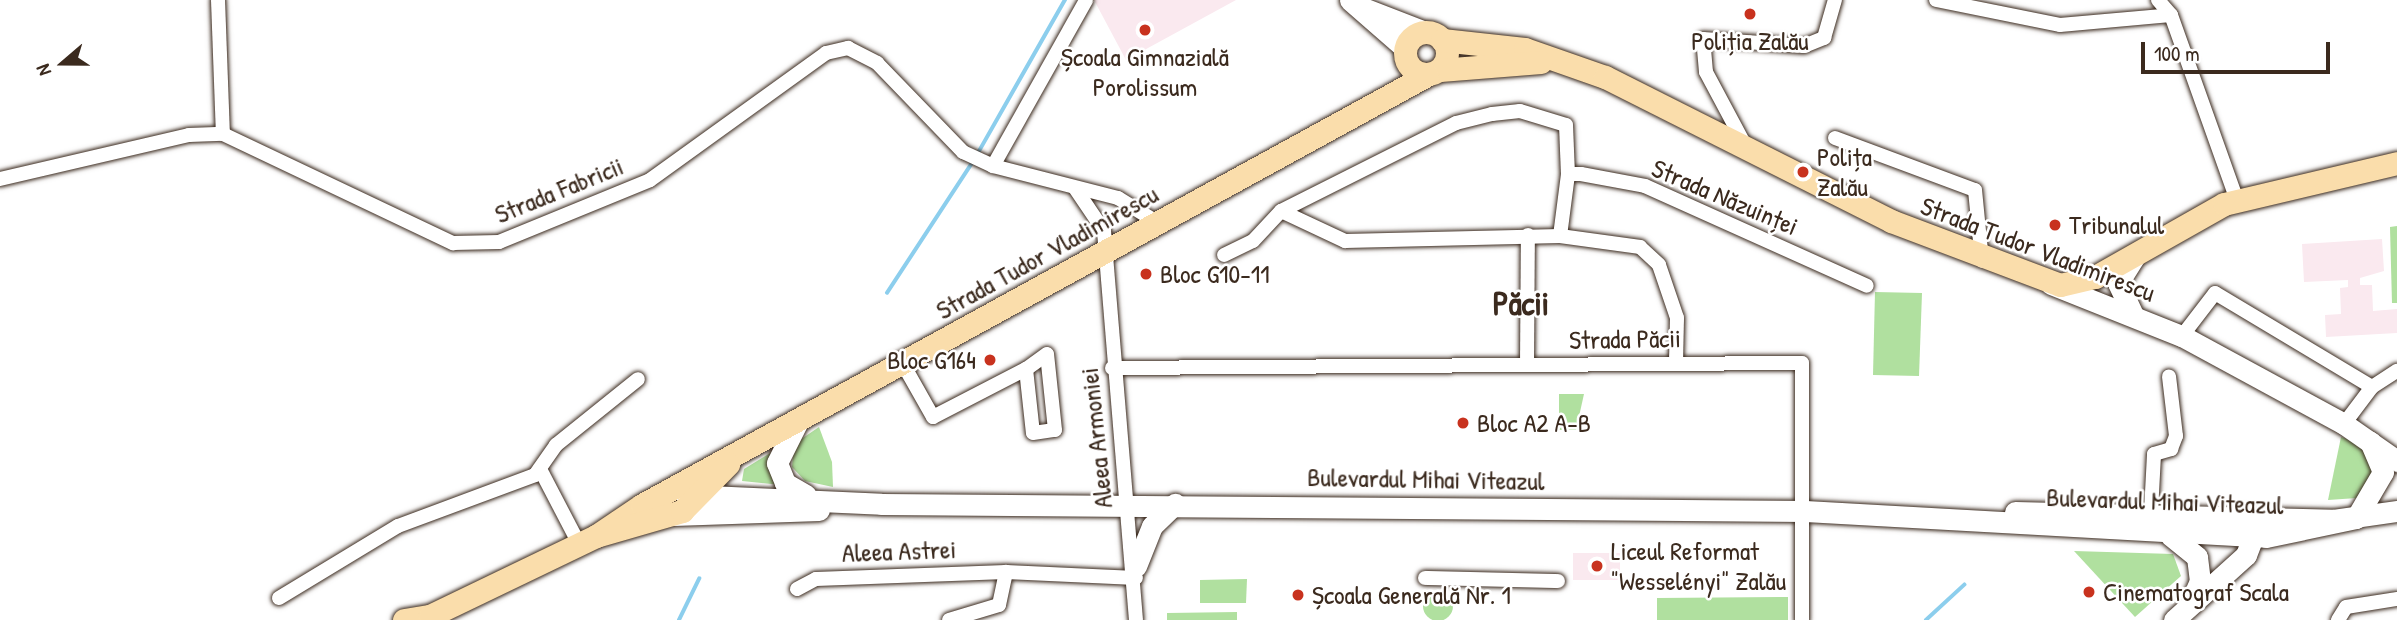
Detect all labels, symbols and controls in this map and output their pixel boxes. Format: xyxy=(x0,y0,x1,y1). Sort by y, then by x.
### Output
marker: Poliția Zalău xyxy=(1742,6,1758,22)
marker: Școala Gimnazială Porolissum xyxy=(1137,22,1153,38)
place label: Poliția Zalău xyxy=(1691,25,1809,57)
north arrow xyxy=(28,28,98,98)
scale bar xyxy=(2145,28,2334,72)
text: 100 m xyxy=(2154,39,2200,68)
place label: Școala Gimnazială Porolissum xyxy=(1061,41,1229,102)
text: N xyxy=(29,61,57,79)
place label: Polița Zalău xyxy=(1817,141,1872,202)
street label: Strada Fabricii xyxy=(490,150,628,230)
street label: Strada Năzuinței xyxy=(1647,152,1803,242)
marker: Polița Zalău xyxy=(1795,164,1811,180)
street label: Strada Tudor Vladimirescu xyxy=(931,178,1163,326)
street label: Strada Tudor Vladimirescu xyxy=(1916,190,2160,308)
place label: Tribunalul xyxy=(2069,209,2164,241)
marker: Tribunalul xyxy=(2047,217,2063,233)
place label: Bloc G10-11 xyxy=(1160,258,1270,290)
marker: Bloc G10-11 xyxy=(1138,266,1154,282)
district label: Păcii xyxy=(1493,284,1549,324)
street label: Strada Păcii xyxy=(1569,322,1681,356)
place label: Bloc G164 xyxy=(887,344,976,376)
marker: Bloc G164 xyxy=(982,352,998,368)
street label: Aleea Armoniei xyxy=(1073,366,1119,510)
place label: Bloc A2 A-B xyxy=(1477,407,1591,439)
marker: Bloc A2 A-B xyxy=(1455,415,1471,431)
street label: Bulevardul Mihai Viteazul xyxy=(1307,461,1545,497)
street label: Bulevardul Mihai Viteazul xyxy=(2046,481,2284,521)
street label: Aleea Astrei xyxy=(841,533,957,569)
place label: Liceul Reformat "Wesselényi" Zalău xyxy=(1611,535,1786,596)
marker: Liceul Reformat "Wesselényi" Zalău xyxy=(1589,558,1605,574)
place label: Cinematograf Scala xyxy=(2103,576,2289,608)
place label: Școala Generală Nr. 1 xyxy=(1312,579,1511,611)
marker: Cinematograf Scala xyxy=(2081,584,2097,600)
marker: Școala Generală Nr. 1 xyxy=(1290,587,1306,603)

